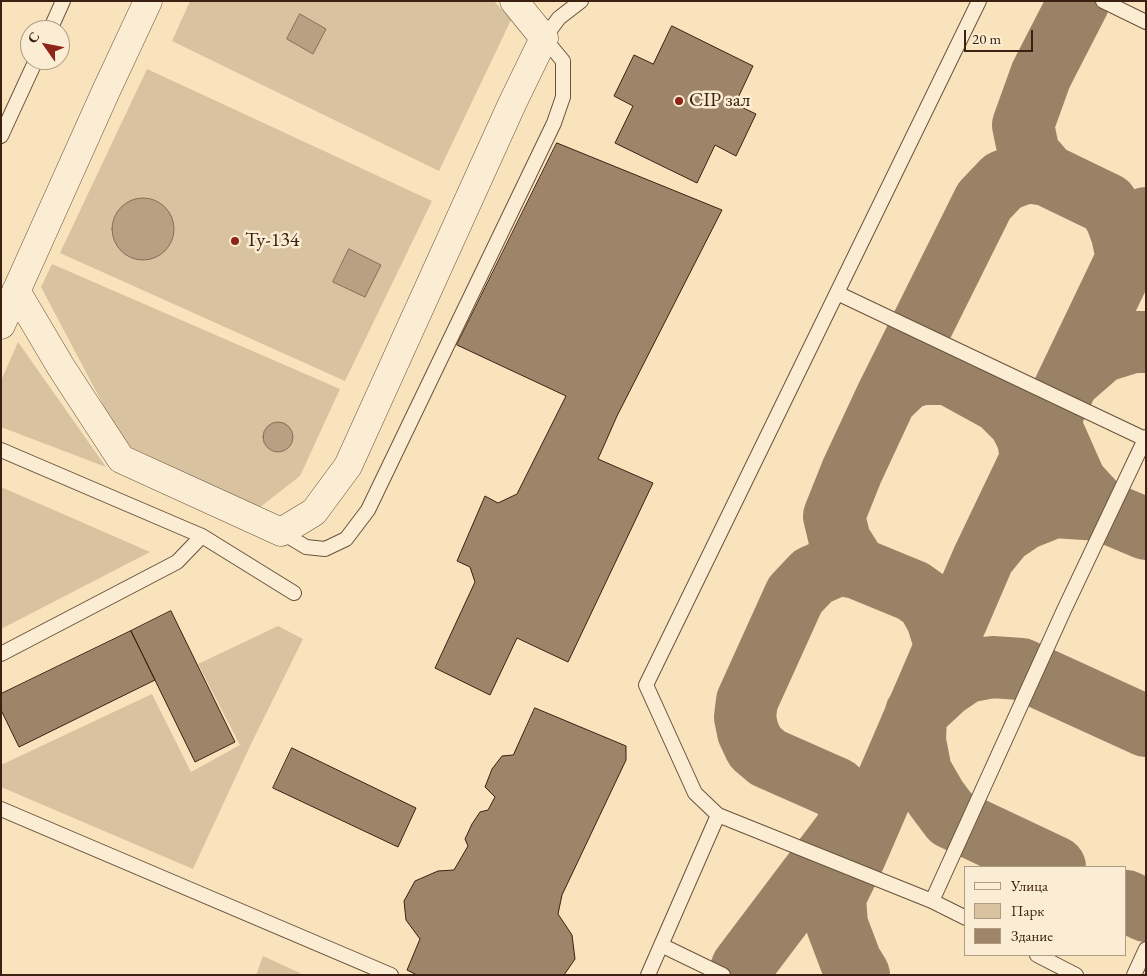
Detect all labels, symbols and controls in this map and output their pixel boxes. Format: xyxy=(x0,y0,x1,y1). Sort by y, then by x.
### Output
north arrow xyxy=(20,20,70,70)
scale bar xyxy=(967,20,1036,52)
text: С xyxy=(23,28,44,46)
text: 20 m xyxy=(972,29,1001,48)
place label: CIP зал xyxy=(689,89,750,113)
marker: CIP зал xyxy=(673,95,685,107)
place label: Ту-134 xyxy=(245,229,299,253)
marker: Ту-134 xyxy=(229,235,241,247)
legend xyxy=(964,866,1127,956)
text: Улица xyxy=(1011,876,1048,895)
text: Парк xyxy=(1011,901,1044,920)
text: Здание xyxy=(1011,926,1053,945)

